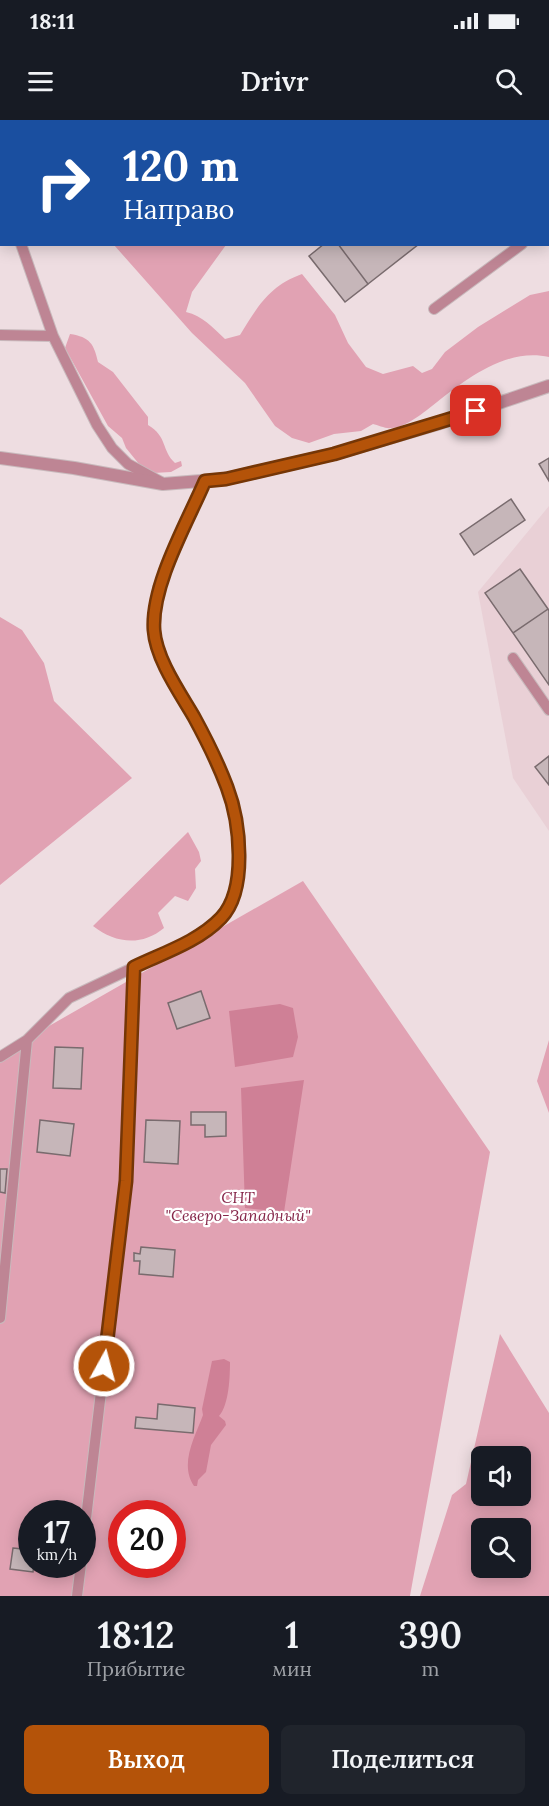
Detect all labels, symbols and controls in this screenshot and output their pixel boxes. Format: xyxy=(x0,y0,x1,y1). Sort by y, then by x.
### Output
text: 18:11 xyxy=(30,7,75,35)
text: Drivr xyxy=(241,64,308,98)
icon: menu xyxy=(24,65,57,98)
icon: search xyxy=(492,65,525,98)
text: 120 m xyxy=(123,139,239,193)
icon: right xyxy=(24,144,102,222)
text: Направо xyxy=(123,192,234,226)
pin xyxy=(450,385,501,436)
icon: arrive xyxy=(459,394,492,427)
park label: СНТ "Северо-Западный" xyxy=(165,1187,311,1225)
position arrow xyxy=(72,1334,136,1398)
map controls xyxy=(471,1446,531,1578)
button: sound xyxy=(471,1446,531,1506)
speed limit sign: 20 xyxy=(108,1500,186,1578)
text: 17 xyxy=(44,1513,70,1551)
button: search xyxy=(471,1518,531,1578)
text: km/h xyxy=(37,1545,77,1564)
text: 18:12 xyxy=(98,1612,175,1658)
text: 1 xyxy=(285,1612,299,1658)
text: 390 xyxy=(399,1612,462,1658)
text: Прибытие xyxy=(87,1656,185,1681)
text: мин xyxy=(272,1656,312,1681)
text: m xyxy=(421,1656,439,1681)
button: Выход xyxy=(24,1725,269,1794)
button: Поделиться xyxy=(281,1725,525,1794)

